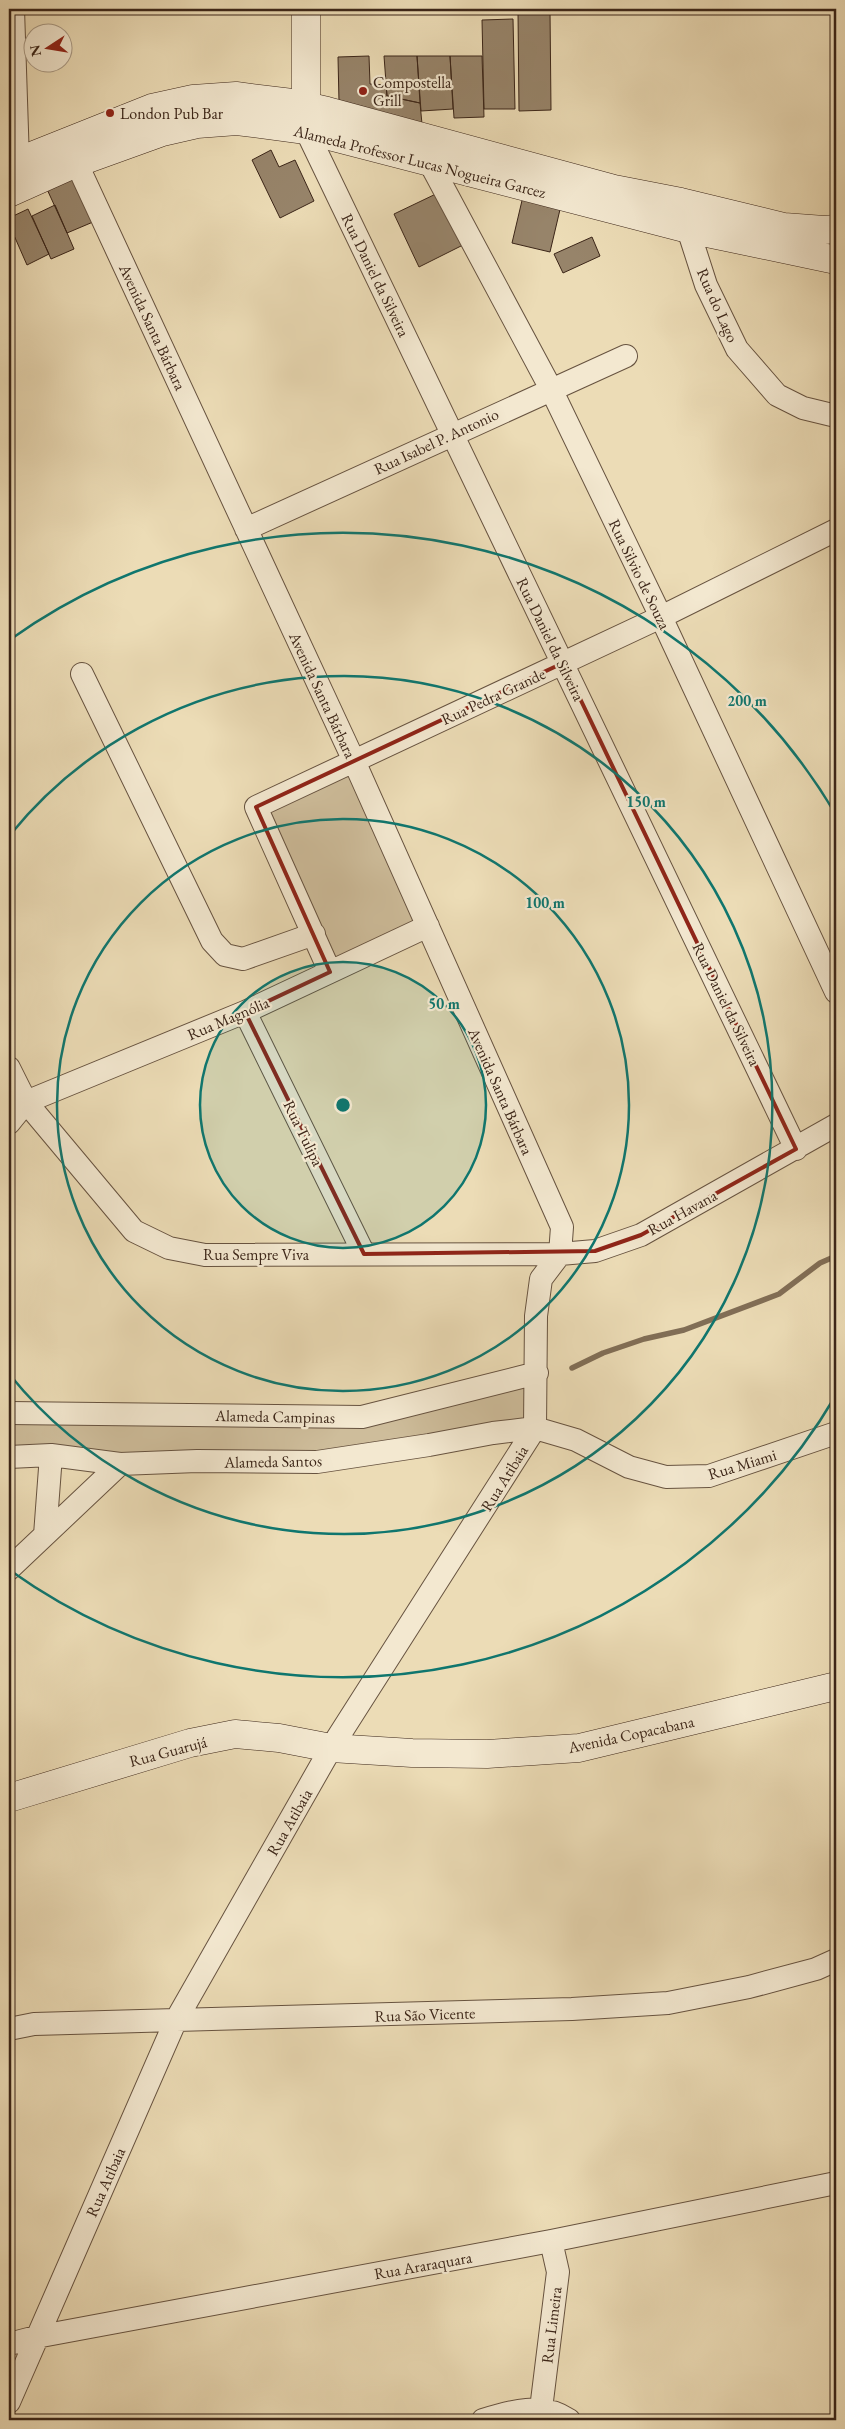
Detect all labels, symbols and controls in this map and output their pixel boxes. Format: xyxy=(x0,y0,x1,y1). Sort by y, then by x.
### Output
north arrow xyxy=(22,22,72,72)
text: N xyxy=(25,43,45,58)
place label: Compostella Grill xyxy=(373,72,452,111)
marker: Compostella Grill xyxy=(357,85,369,97)
place label: London Pub Bar xyxy=(120,103,224,124)
marker: London Pub Bar xyxy=(104,107,116,119)
street label: Alameda Professor Lucas Nogueira Garcez xyxy=(291,120,548,203)
street label: Rua Daniel da Silveira xyxy=(337,210,415,341)
street label: Avenida Santa Bárbara xyxy=(114,260,191,394)
street label: Rua do Lago xyxy=(692,265,743,346)
street label: Rua Isabel P. Antonio xyxy=(371,403,502,480)
street label: Rua Silvio de Souza xyxy=(604,515,676,633)
street label: Rua Daniel da Silveira xyxy=(512,574,590,705)
street label: Avenida Santa Bárbara xyxy=(284,628,361,762)
street label: Rua Pedra Grande xyxy=(438,663,549,730)
text: 200 m xyxy=(727,691,767,710)
text: 150 m xyxy=(626,792,666,811)
text: 100 m xyxy=(525,893,565,912)
street label: Rua Daniel da Silveira xyxy=(688,939,766,1070)
street label: Rua Magnólia xyxy=(184,992,273,1045)
text: 50 m xyxy=(428,994,460,1013)
street label: Avenida Santa Bárbara xyxy=(463,1023,538,1159)
centre of rings xyxy=(334,1096,352,1114)
street label: Rua Tulipa xyxy=(279,1097,329,1170)
street label: Rua Havana xyxy=(644,1184,721,1240)
street label: Rua Sempre Viva xyxy=(203,1244,310,1265)
street label: Alameda Campinas xyxy=(214,1405,335,1428)
street label: Rua Atibaia xyxy=(476,1441,533,1515)
street label: Rua Miami xyxy=(705,1444,779,1485)
street label: Alameda Santos xyxy=(223,1450,322,1473)
street label: Avenida Copacabana xyxy=(565,1711,697,1758)
street label: Rua Guarujá xyxy=(127,1731,210,1772)
street label: Rua Atibaia xyxy=(262,1784,317,1860)
street label: Rua São Vicente xyxy=(374,2002,476,2027)
street label: Rua Atibaia xyxy=(81,2144,130,2220)
street label: Rua Araraquara xyxy=(373,2246,474,2284)
street label: Rua Limeira xyxy=(536,2285,567,2365)

